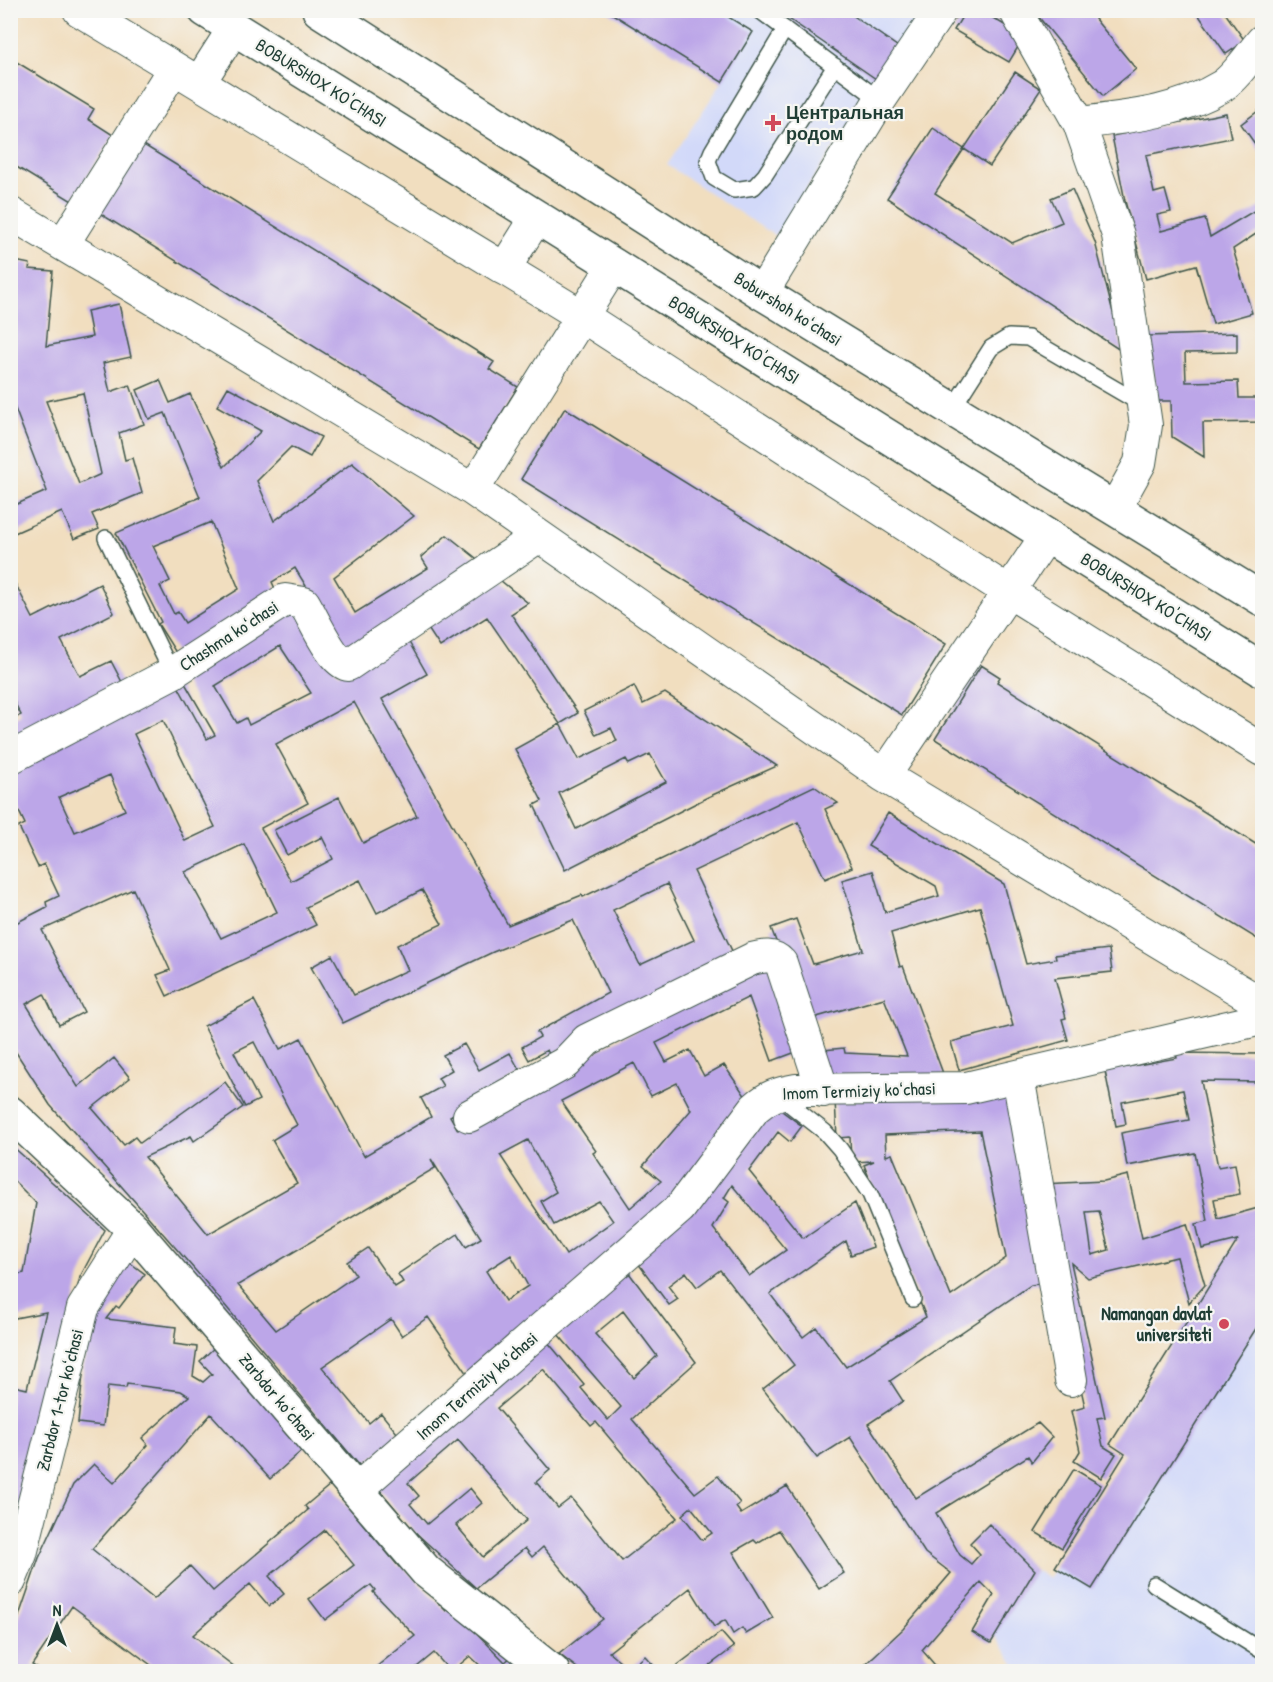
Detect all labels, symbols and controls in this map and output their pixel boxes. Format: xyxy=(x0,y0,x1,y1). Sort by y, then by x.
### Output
street label: BOBURSHOX KO'CHASI xyxy=(251,32,391,133)
place label: Центральная родом xyxy=(786,100,904,146)
marker: Центральная родом xyxy=(764,114,782,132)
street label: Boburshoh koʻchasi xyxy=(730,265,847,352)
street label: BOBURSHOX KO'CHASI xyxy=(664,289,804,390)
street label: BOBURSHOX KO'CHASI xyxy=(1076,546,1216,647)
street label: Chashma koʻchasi xyxy=(174,594,283,677)
street label: Imom Termiziy koʻchasi xyxy=(782,1075,936,1106)
place label: Namangan davlat universiteti xyxy=(1101,1301,1213,1347)
marker: Namangan davlat universiteti xyxy=(1217,1317,1231,1331)
street label: Zarbdor 1-tor koʻchasi xyxy=(30,1326,89,1473)
street label: Imom Termiziy koʻchasi xyxy=(410,1326,543,1445)
street label: Zarbdor koʻchasi xyxy=(233,1348,321,1446)
north arrow xyxy=(27,1595,87,1655)
text: N xyxy=(53,1599,62,1621)

